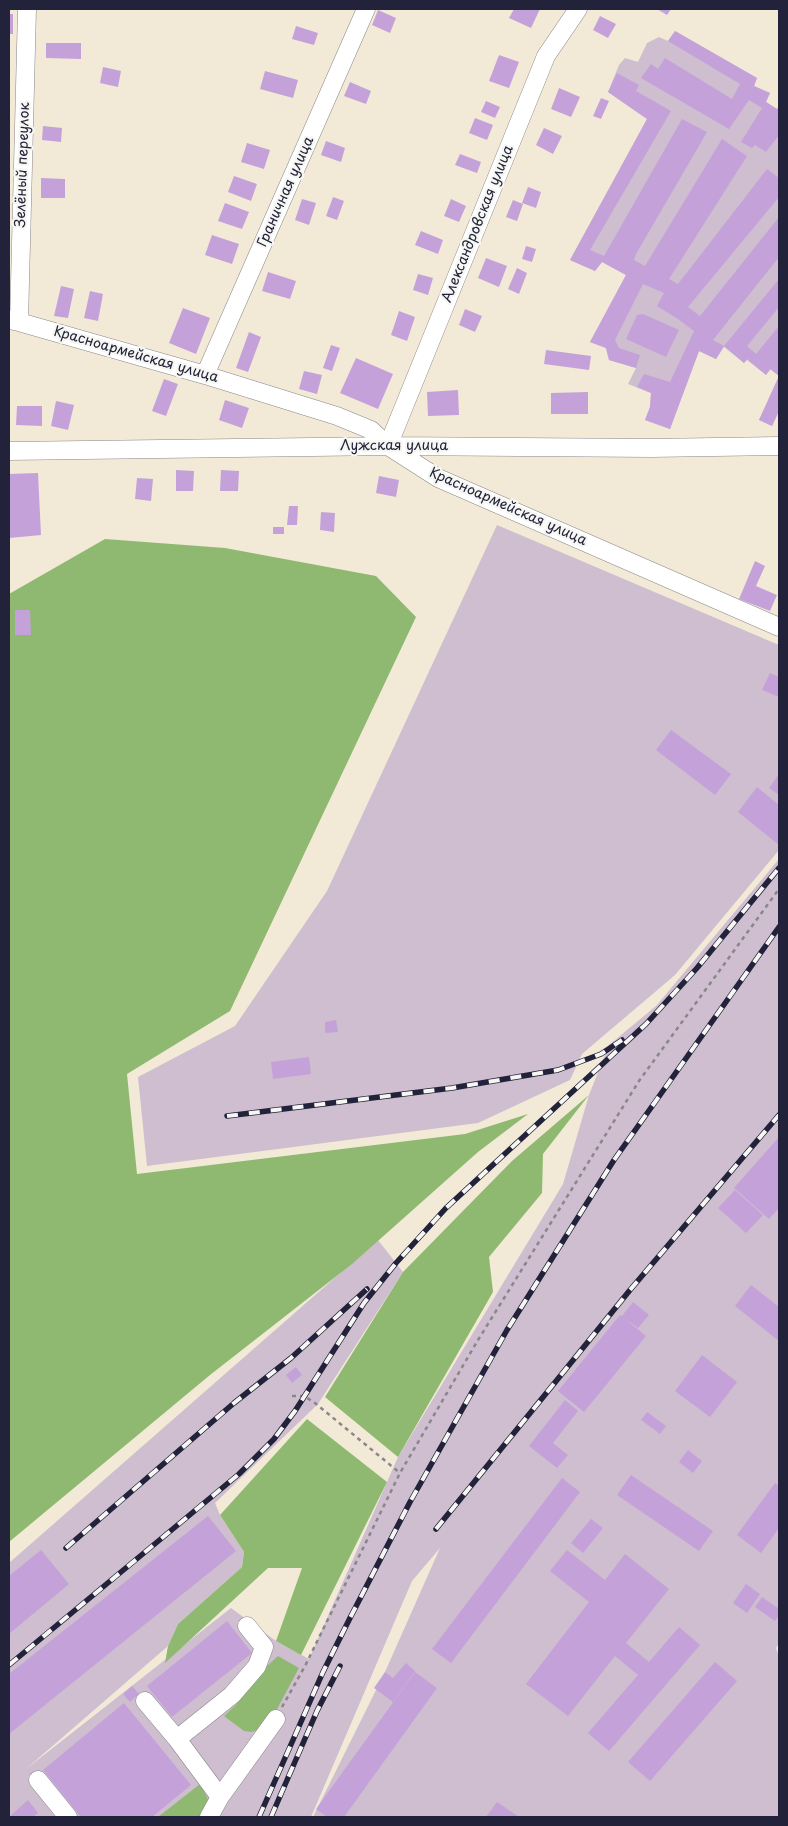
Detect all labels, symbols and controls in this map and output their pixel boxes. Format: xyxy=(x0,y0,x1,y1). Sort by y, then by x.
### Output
street label: Зелёный переулок xyxy=(12,102,34,228)
street label: Граничная улица xyxy=(254,134,318,250)
street label: Александровская улица xyxy=(439,143,517,305)
street label: Красноармейская улица xyxy=(52,323,220,387)
street label: Лужская улица xyxy=(340,438,448,454)
street label: Красноармейская улица xyxy=(427,465,589,549)

